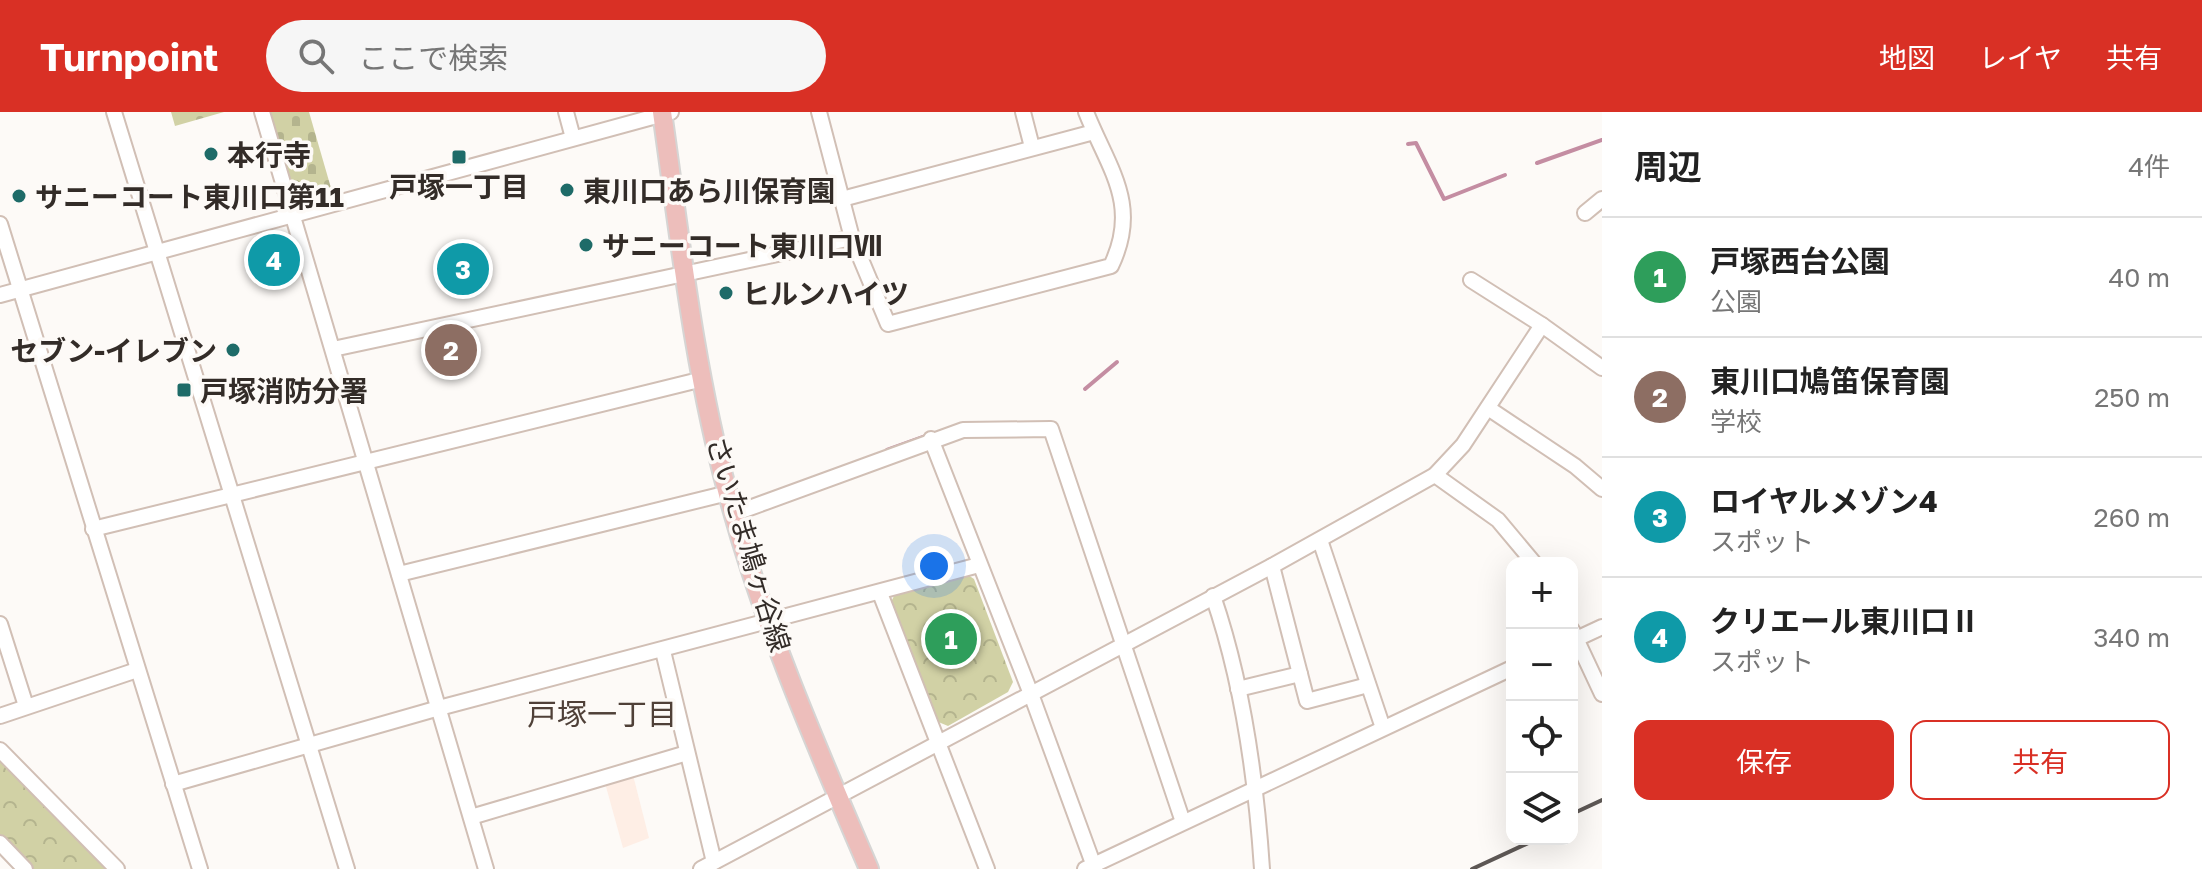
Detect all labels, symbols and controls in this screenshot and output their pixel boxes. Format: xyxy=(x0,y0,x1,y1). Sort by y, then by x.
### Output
search box xyxy=(266,20,826,92)
text: Turnpoint xyxy=(40,34,218,79)
icon: search xyxy=(294,34,338,78)
text: ここで検索 xyxy=(358,40,508,76)
text: 地図 xyxy=(1879,41,1935,74)
text: レイヤ xyxy=(1979,41,2062,74)
text: 共有 xyxy=(2106,41,2162,74)
place label: 本行寺 xyxy=(227,138,311,171)
marker: 本行寺 xyxy=(202,145,220,163)
text: 周辺 xyxy=(1634,146,1702,186)
marker: 戸塚一丁目 xyxy=(450,148,468,166)
text: 4件 xyxy=(2128,151,2170,182)
place label: 戸塚一丁目 xyxy=(389,170,529,203)
place label: 東川口あら川保育園 xyxy=(583,174,835,207)
place label: サニーコート東川口第11 xyxy=(35,180,344,213)
marker: 東川口あら川保育園 xyxy=(558,181,576,199)
marker: サニーコート東川口第11 xyxy=(10,187,28,205)
place label: サニーコート東川口Ⅶ xyxy=(602,229,882,262)
pin: 4 xyxy=(248,230,300,290)
marker: サニーコート東川口Ⅶ xyxy=(577,236,595,254)
pin: 3 xyxy=(437,239,489,299)
text: 戸塚西台公園 xyxy=(1710,243,1890,279)
text: 1 xyxy=(1653,262,1667,293)
text: 40 m xyxy=(2109,262,2170,293)
place label: ヒルンハイツ xyxy=(742,277,909,310)
marker: ヒルンハイツ xyxy=(717,284,735,302)
text: 公園 xyxy=(1710,286,1762,317)
pin: 2 xyxy=(425,320,477,380)
place label: セブン-イレブン xyxy=(10,334,217,367)
marker: セブン-イレブン xyxy=(224,341,242,359)
text: 東川口鳩笛保育園 xyxy=(1710,363,1950,399)
place label: 戸塚消防分署 xyxy=(200,374,368,407)
marker: 戸塚消防分署 xyxy=(175,381,193,399)
text: 2 xyxy=(1652,382,1668,413)
text: 250 m xyxy=(2094,382,2170,413)
text: 学校 xyxy=(1710,406,1762,437)
street label: さいたま鳩ヶ谷線 xyxy=(701,432,797,656)
text: ロイヤルメゾン4 xyxy=(1710,483,1938,519)
text: 3 xyxy=(1652,502,1668,533)
text: 260 m xyxy=(2094,502,2170,533)
text: スポット xyxy=(1710,526,1814,557)
your location xyxy=(914,546,954,586)
map controls xyxy=(1506,557,1578,845)
button: + xyxy=(1506,557,1578,629)
text: クリエール東川口Ⅱ xyxy=(1710,603,1980,639)
pin: 1 xyxy=(925,609,977,669)
text: 4 xyxy=(1652,622,1668,653)
text: 340 m xyxy=(2093,622,2170,653)
button: − xyxy=(1506,629,1578,701)
text: スポット xyxy=(1710,646,1814,677)
district label: 戸塚一丁目 xyxy=(527,696,677,732)
button: locate xyxy=(1506,701,1578,773)
button: 保存 xyxy=(1634,720,1894,800)
button: 共有 xyxy=(1910,720,2170,800)
button: layers xyxy=(1506,773,1578,845)

